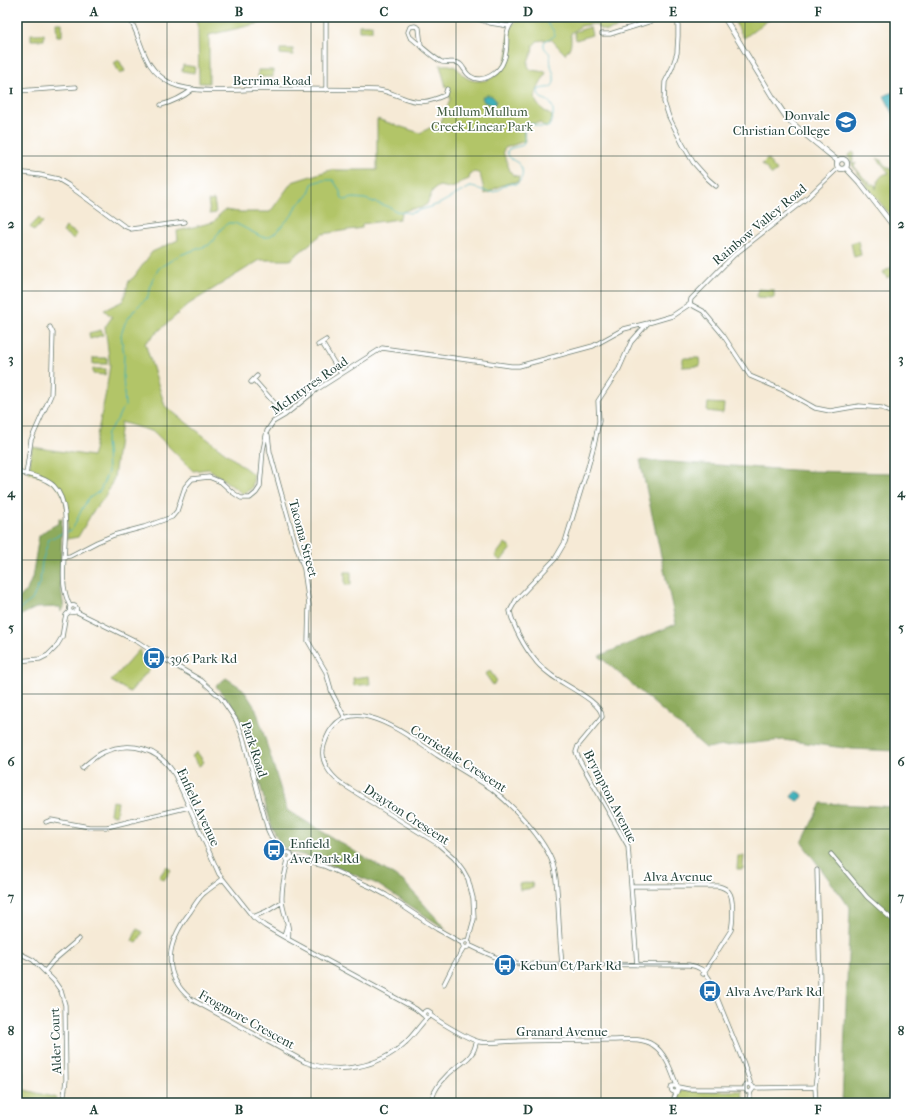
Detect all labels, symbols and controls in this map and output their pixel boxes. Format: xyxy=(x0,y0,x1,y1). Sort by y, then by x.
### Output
text: A xyxy=(89,4,99,19)
text: B xyxy=(235,4,244,19)
text: C xyxy=(380,4,389,19)
text: D xyxy=(523,4,533,19)
text: E xyxy=(669,4,677,19)
text: F xyxy=(814,4,822,19)
street label: Berrima Road xyxy=(233,73,312,88)
text: 1 xyxy=(9,82,14,97)
text: 1 xyxy=(899,82,904,97)
park label: Mullum Mullum Creek Linear Park xyxy=(431,104,533,134)
place label: Donvale Christian College xyxy=(733,108,831,138)
school or university icon: Donvale Christian College xyxy=(833,109,859,135)
street label: Rainbow Valley Road xyxy=(709,180,810,268)
text: 2 xyxy=(8,216,15,231)
text: 2 xyxy=(898,216,905,231)
text: 3 xyxy=(8,351,14,367)
text: 3 xyxy=(898,351,904,367)
street label: McIntyres Road xyxy=(268,353,351,417)
text: 4 xyxy=(6,485,16,501)
text: 4 xyxy=(896,485,906,501)
street label: Tacoma Street xyxy=(286,498,321,579)
text: 5 xyxy=(8,620,14,635)
text: 5 xyxy=(898,620,904,635)
bus stop icon: 396 Park Rd xyxy=(141,645,167,671)
place label: 396 Park Rd xyxy=(170,651,238,666)
street label: Park Road xyxy=(238,719,271,780)
street label: Corriedale Crescent xyxy=(408,722,510,795)
street label: Brympton Avenue xyxy=(581,747,641,846)
text: 6 xyxy=(7,754,15,769)
text: 6 xyxy=(897,754,905,769)
street label: Enfield Avenue xyxy=(174,766,223,849)
street label: Drayton Crescent xyxy=(361,781,453,848)
place label: Enfield Ave/Park Rd xyxy=(289,836,360,866)
bus stop icon: Enfield Ave/Park Rd xyxy=(261,837,287,863)
street label: Alva Avenue xyxy=(643,869,713,884)
text: 7 xyxy=(7,889,15,904)
text: 7 xyxy=(897,889,905,904)
bus stop icon: Kebun Ct/Park Rd xyxy=(492,952,518,978)
place label: Kebun Ct/Park Rd xyxy=(520,958,623,973)
bus stop icon: Alva Ave/Park Rd xyxy=(697,978,723,1004)
place label: Alva Ave/Park Rd xyxy=(725,984,823,999)
street label: Frogmore Crescent xyxy=(196,987,298,1052)
street label: Alder Court xyxy=(47,1007,64,1076)
text: 8 xyxy=(8,1023,15,1038)
text: 8 xyxy=(898,1023,905,1038)
street label: Granard Avenue xyxy=(516,1024,608,1039)
text: A xyxy=(89,1102,99,1117)
text: B xyxy=(235,1102,244,1117)
text: C xyxy=(380,1102,389,1117)
text: D xyxy=(523,1102,533,1117)
text: E xyxy=(669,1102,677,1117)
text: F xyxy=(814,1102,822,1117)

